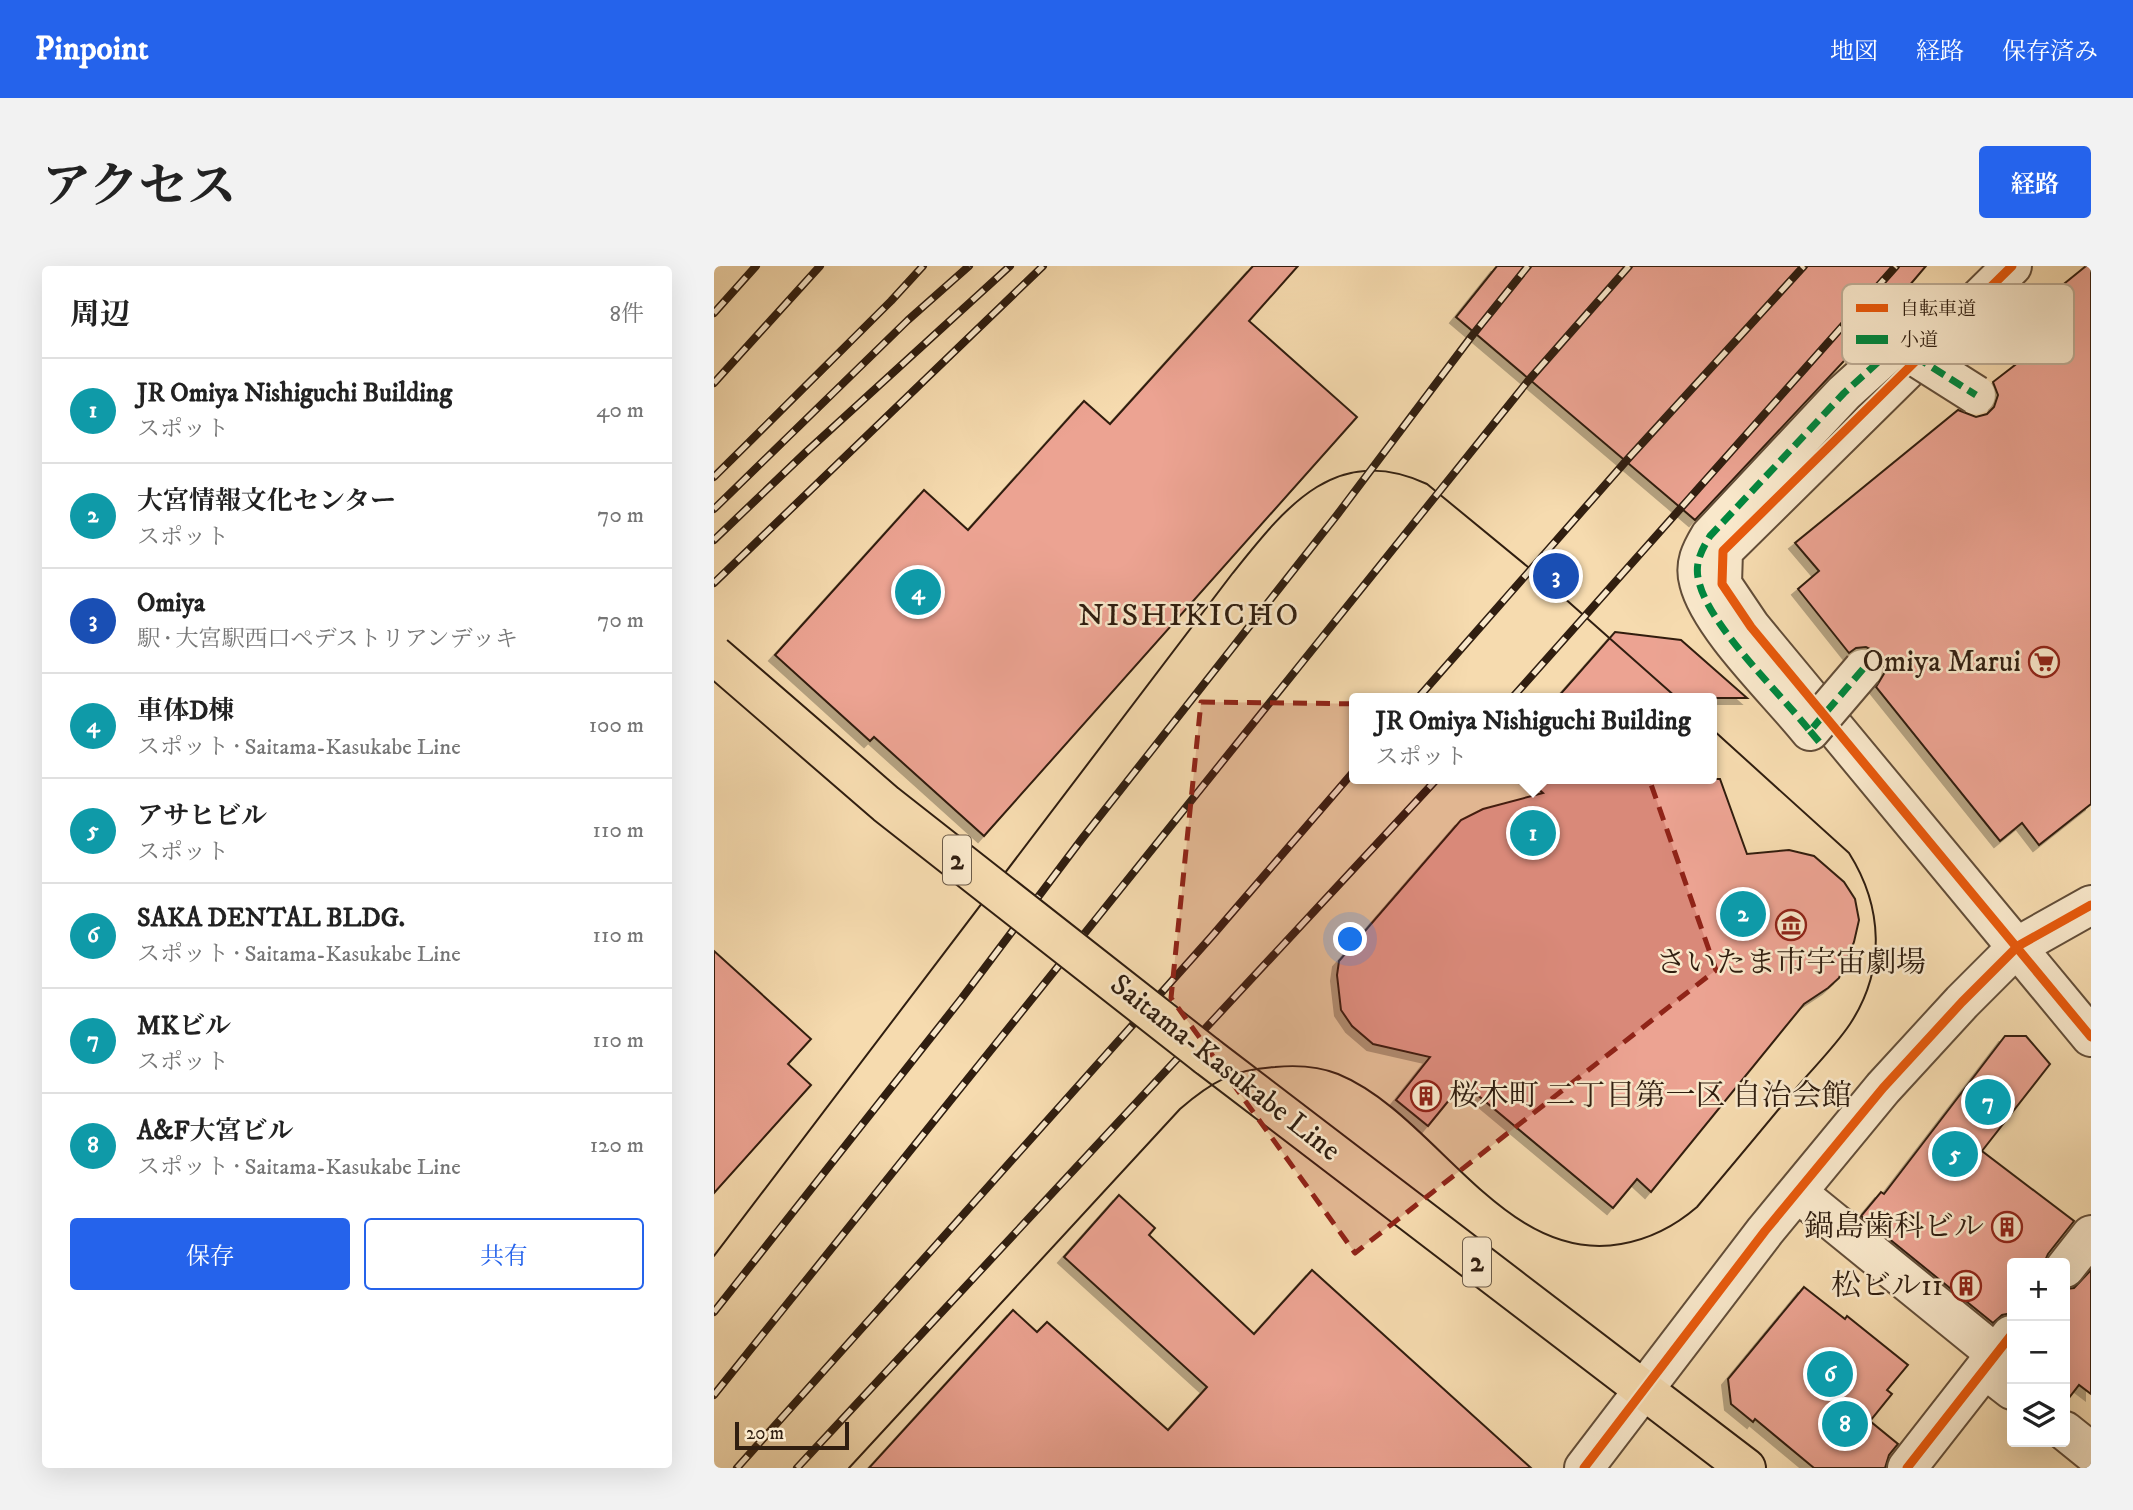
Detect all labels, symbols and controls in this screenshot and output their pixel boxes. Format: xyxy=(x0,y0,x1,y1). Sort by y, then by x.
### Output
text: Pinpoint xyxy=(35,29,149,70)
text: 地図 xyxy=(1830,37,1878,67)
text: 経路 xyxy=(1916,37,1964,67)
text: 保存済み xyxy=(2002,37,2098,67)
button: 経路 xyxy=(1979,146,2091,218)
text: アクセス xyxy=(42,157,237,219)
legend xyxy=(1842,284,2074,364)
text: 周辺 xyxy=(70,297,130,334)
text: 自転車道 xyxy=(1900,298,1976,321)
text: 8件 xyxy=(609,300,644,329)
text: 小道 xyxy=(1900,329,1938,352)
text: JR Omiya Nishiguchi Building xyxy=(137,377,452,410)
text: 1 xyxy=(89,396,97,425)
text: 40 m xyxy=(596,396,644,425)
text: スポット xyxy=(137,415,229,444)
text: 大宮情報文化センター xyxy=(137,485,396,518)
text: 2 xyxy=(87,501,99,530)
text: 70 m xyxy=(597,501,644,530)
text: スポット xyxy=(137,523,229,552)
pin: 3 xyxy=(1533,550,1579,602)
pin: 4 xyxy=(895,566,941,618)
text: Omiya xyxy=(137,587,205,620)
district label: NISHIKICHO xyxy=(1078,596,1300,636)
text: 3 xyxy=(89,606,97,635)
text: 70 m xyxy=(597,606,644,635)
text: 駅 · 大宮駅西口ペデストリアンデッキ xyxy=(137,625,518,654)
place label: Omiya Marui xyxy=(1863,644,2021,681)
supermarket icon: Omiya Marui xyxy=(2027,645,2061,679)
popup xyxy=(1349,693,1717,784)
text: 車体D棟 xyxy=(137,695,234,728)
text: JR Omiya Nishiguchi Building xyxy=(1375,705,1691,738)
text: 4 xyxy=(86,711,100,740)
text: 100 m xyxy=(589,711,644,740)
text: スポット · Saitama-Kasukabe Line xyxy=(137,733,461,762)
text: スポット xyxy=(1375,743,1467,772)
text: アサヒビル xyxy=(137,800,267,833)
pin: 1 xyxy=(1510,807,1556,859)
text: 5 xyxy=(87,816,99,845)
text: 110 m xyxy=(593,816,644,845)
road number: 2 xyxy=(943,836,971,884)
text: スポット xyxy=(137,838,229,867)
pin: 2 xyxy=(1720,888,1766,940)
text: SAKA DENTAL BLDG. xyxy=(137,902,405,935)
museum icon: さいたま市宇宙劇場 xyxy=(1774,908,1808,942)
text: 6 xyxy=(87,921,99,950)
text: 110 m xyxy=(593,921,644,950)
your location xyxy=(1333,922,1367,956)
text: スポット · Saitama-Kasukabe Line xyxy=(137,940,461,969)
place label: さいたま市宇宙劇場 xyxy=(1656,945,1926,982)
street label: Saitama-Kasukabe Line xyxy=(1102,967,1348,1169)
text: MKビル xyxy=(137,1010,231,1043)
text: 7 xyxy=(87,1026,99,1055)
text: 110 m xyxy=(593,1026,644,1055)
text: スポット xyxy=(137,1048,229,1077)
pin: 7 xyxy=(1965,1076,2011,1128)
place label: 桜木町 二丁目第一区 自治会館 xyxy=(1449,1078,1852,1115)
building icon: 桜木町 二丁目第一区 自治会館 xyxy=(1409,1079,1443,1113)
text: A&F大宮ビル xyxy=(137,1115,294,1148)
pin: 5 xyxy=(1932,1128,1978,1180)
text: 8 xyxy=(87,1131,99,1160)
text: 120 m xyxy=(590,1131,644,1160)
text: スポット · Saitama-Kasukabe Line xyxy=(137,1153,461,1182)
place label: 鍋島歯科ビル xyxy=(1804,1209,1984,1246)
building icon: 鍋島歯科ビル xyxy=(1990,1210,2024,1244)
button: 保存 xyxy=(70,1218,350,1290)
button: 共有 xyxy=(364,1218,644,1290)
road number: 2 xyxy=(1463,1238,1491,1286)
map controls xyxy=(2007,1258,2070,1447)
button: + xyxy=(2007,1258,2070,1321)
place label: 松ビル11 xyxy=(1831,1268,1943,1305)
building icon: 松ビル11 xyxy=(1949,1269,1983,1303)
button: − xyxy=(2007,1321,2070,1384)
pin: 6 xyxy=(1807,1348,1853,1400)
button: layers xyxy=(2007,1384,2070,1447)
pin: 8 xyxy=(1822,1398,1868,1450)
scale bar xyxy=(735,1419,849,1451)
text: 20 m xyxy=(746,1422,784,1445)

